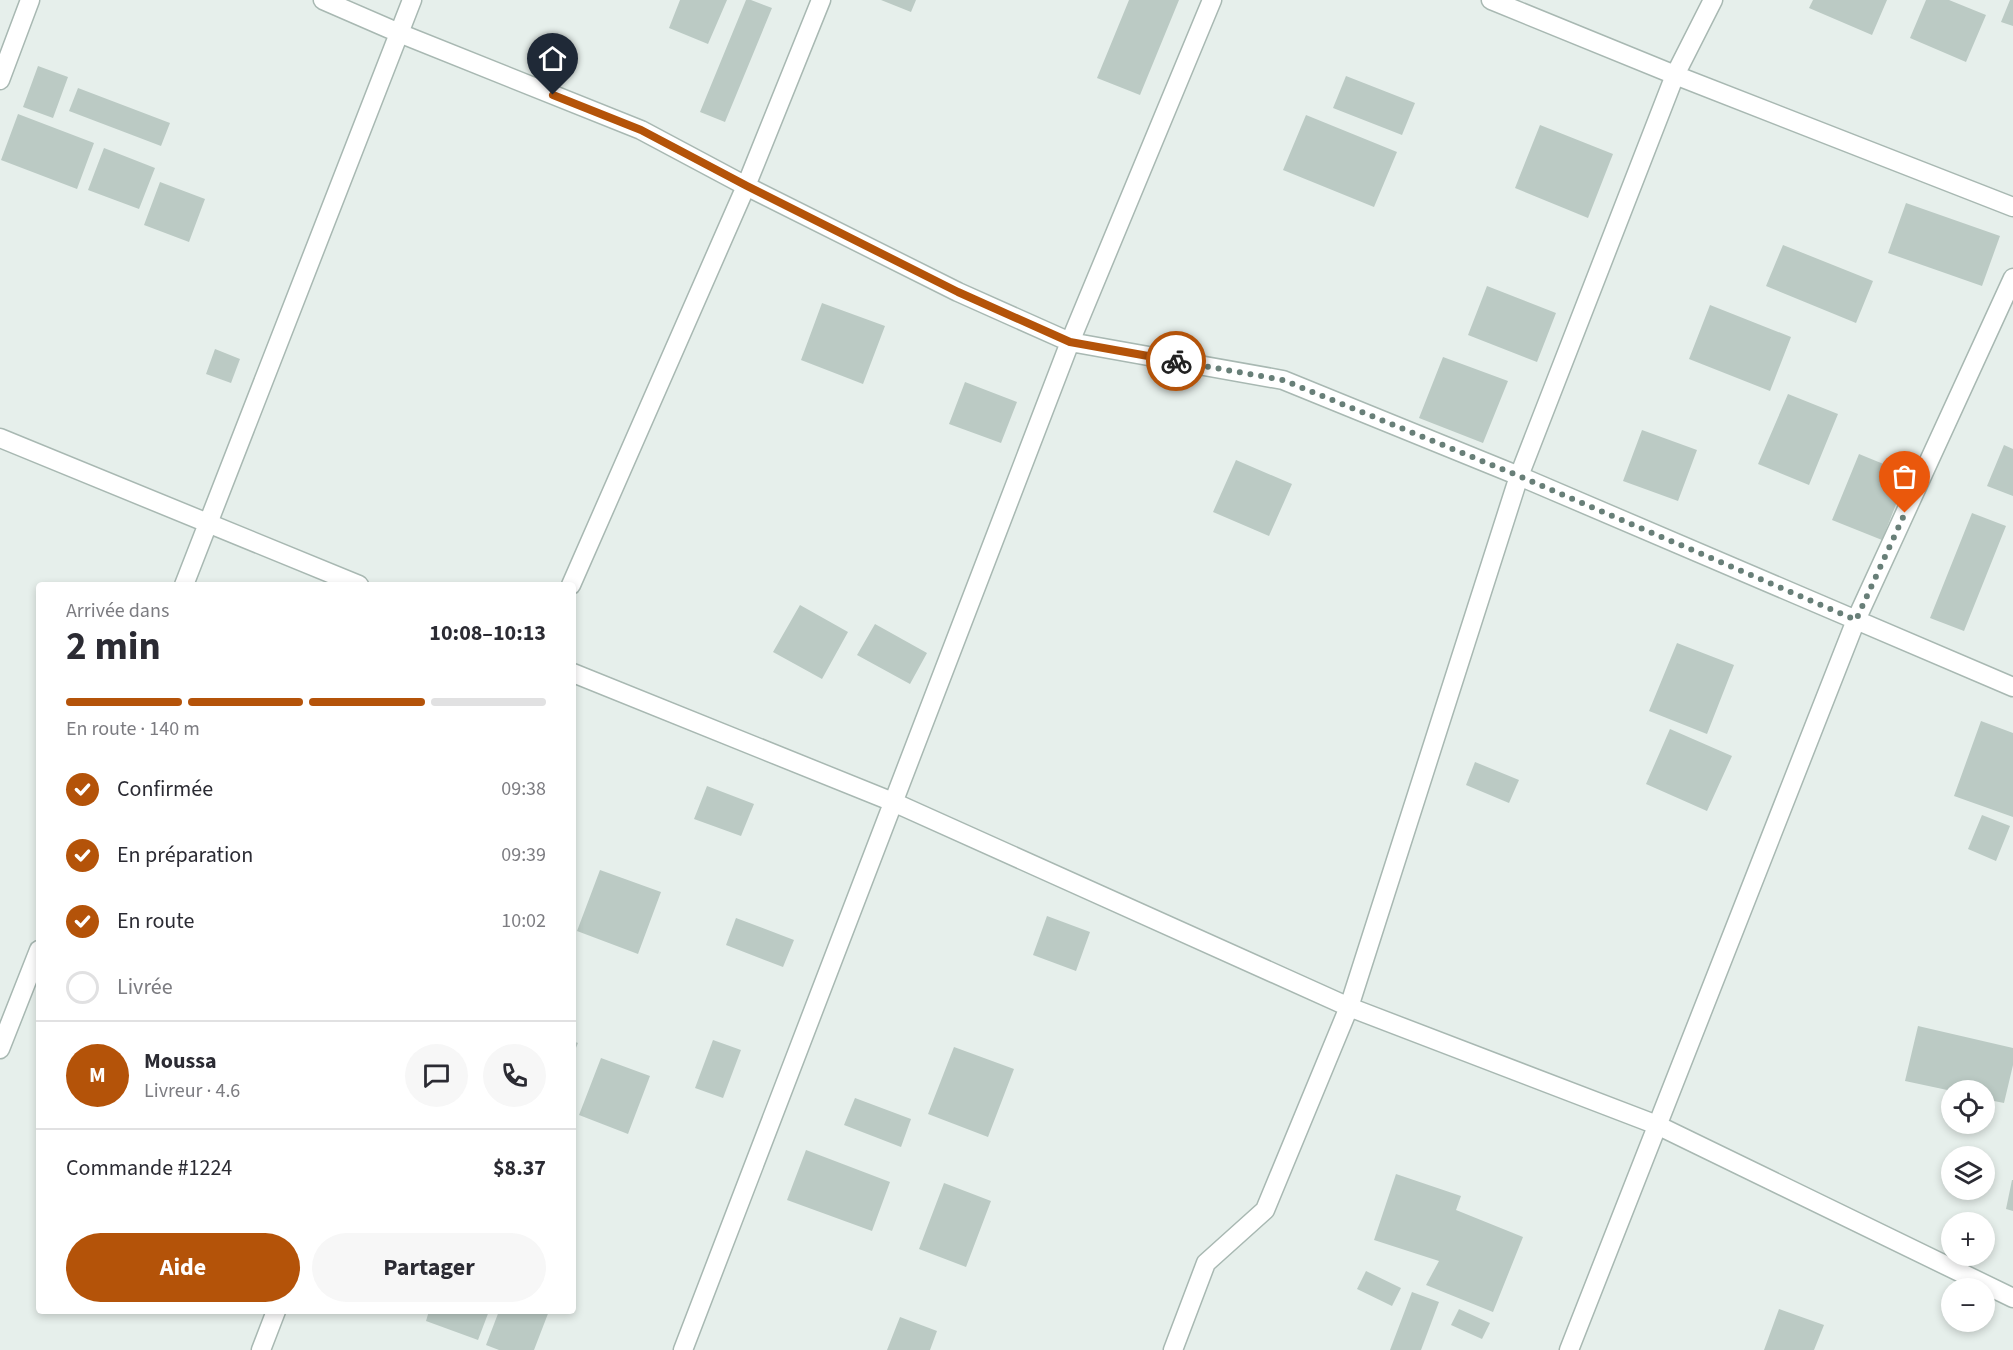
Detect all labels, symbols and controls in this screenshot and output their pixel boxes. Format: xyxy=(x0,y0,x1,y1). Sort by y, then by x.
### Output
pin xyxy=(527,33,578,95)
icon: home xyxy=(536,42,569,75)
courier xyxy=(1146,331,1206,391)
icon: bike xyxy=(1160,345,1193,378)
pin xyxy=(1879,451,1930,513)
icon: bag xyxy=(1888,460,1921,493)
text: Arrivée dans xyxy=(66,597,169,625)
text: 10:08–10:13 xyxy=(429,617,546,649)
text: 2 min xyxy=(66,619,161,675)
text: En route · 140 m xyxy=(66,715,200,743)
icon: check xyxy=(66,773,99,806)
text: Confirmée xyxy=(117,773,213,805)
text: 09:38 xyxy=(501,775,546,803)
icon: check xyxy=(66,839,99,872)
text: En préparation xyxy=(117,839,253,871)
text: 09:39 xyxy=(501,841,546,869)
icon: check xyxy=(66,905,99,938)
text: En route xyxy=(117,905,194,937)
text: 10:02 xyxy=(501,907,546,935)
text: Livrée xyxy=(117,971,173,1003)
button: chat xyxy=(405,1044,468,1107)
button: phone xyxy=(483,1044,546,1107)
text: Moussa xyxy=(144,1045,217,1077)
text: M xyxy=(89,1059,106,1091)
text: Livreur · 4.6 xyxy=(144,1077,240,1105)
map controls xyxy=(1941,1080,1995,1332)
button: locate xyxy=(1941,1080,1995,1134)
button: layers xyxy=(1941,1146,1995,1200)
text: Commande #1224 xyxy=(66,1152,232,1184)
text: $8.37 xyxy=(493,1152,546,1184)
button: + xyxy=(1941,1212,1995,1266)
button: Aide xyxy=(66,1233,300,1302)
button: Partager xyxy=(312,1233,546,1302)
button: − xyxy=(1941,1278,1995,1332)

